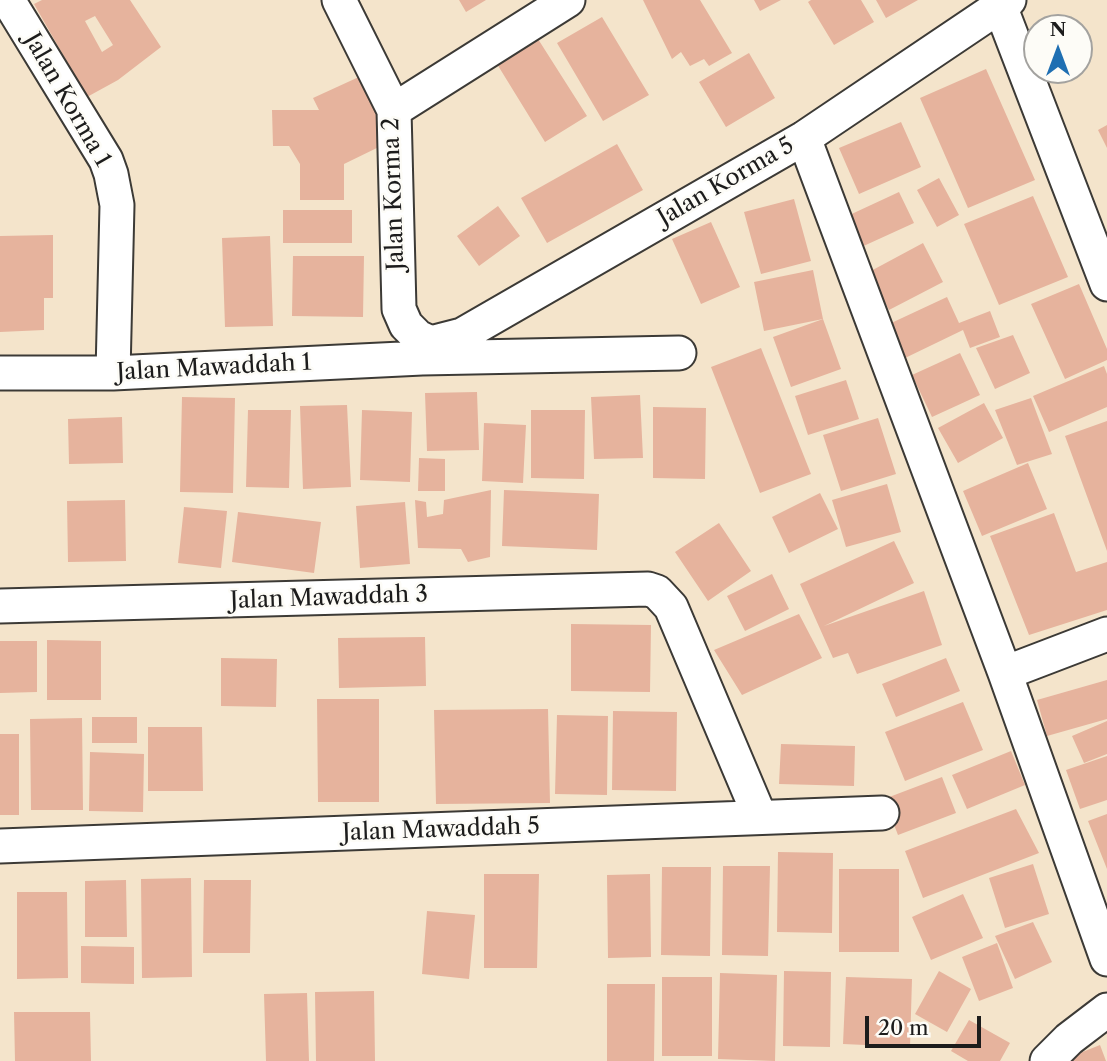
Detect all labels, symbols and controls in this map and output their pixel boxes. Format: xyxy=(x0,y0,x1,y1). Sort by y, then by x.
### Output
north arrow xyxy=(1023,14,1093,84)
text: N xyxy=(1050,18,1066,41)
street label: Jalan Korma 1 xyxy=(18,28,116,172)
street label: Jalan Korma 2 xyxy=(378,117,410,271)
street label: Jalan Korma 5 xyxy=(653,132,799,232)
street label: Jalan Mawaddah 1 xyxy=(116,349,312,387)
street label: Jalan Mawaddah 3 xyxy=(230,581,428,615)
street label: Jalan Mawaddah 5 xyxy=(342,813,540,847)
scale bar xyxy=(869,1002,984,1046)
text: 20 m xyxy=(878,1015,929,1040)

